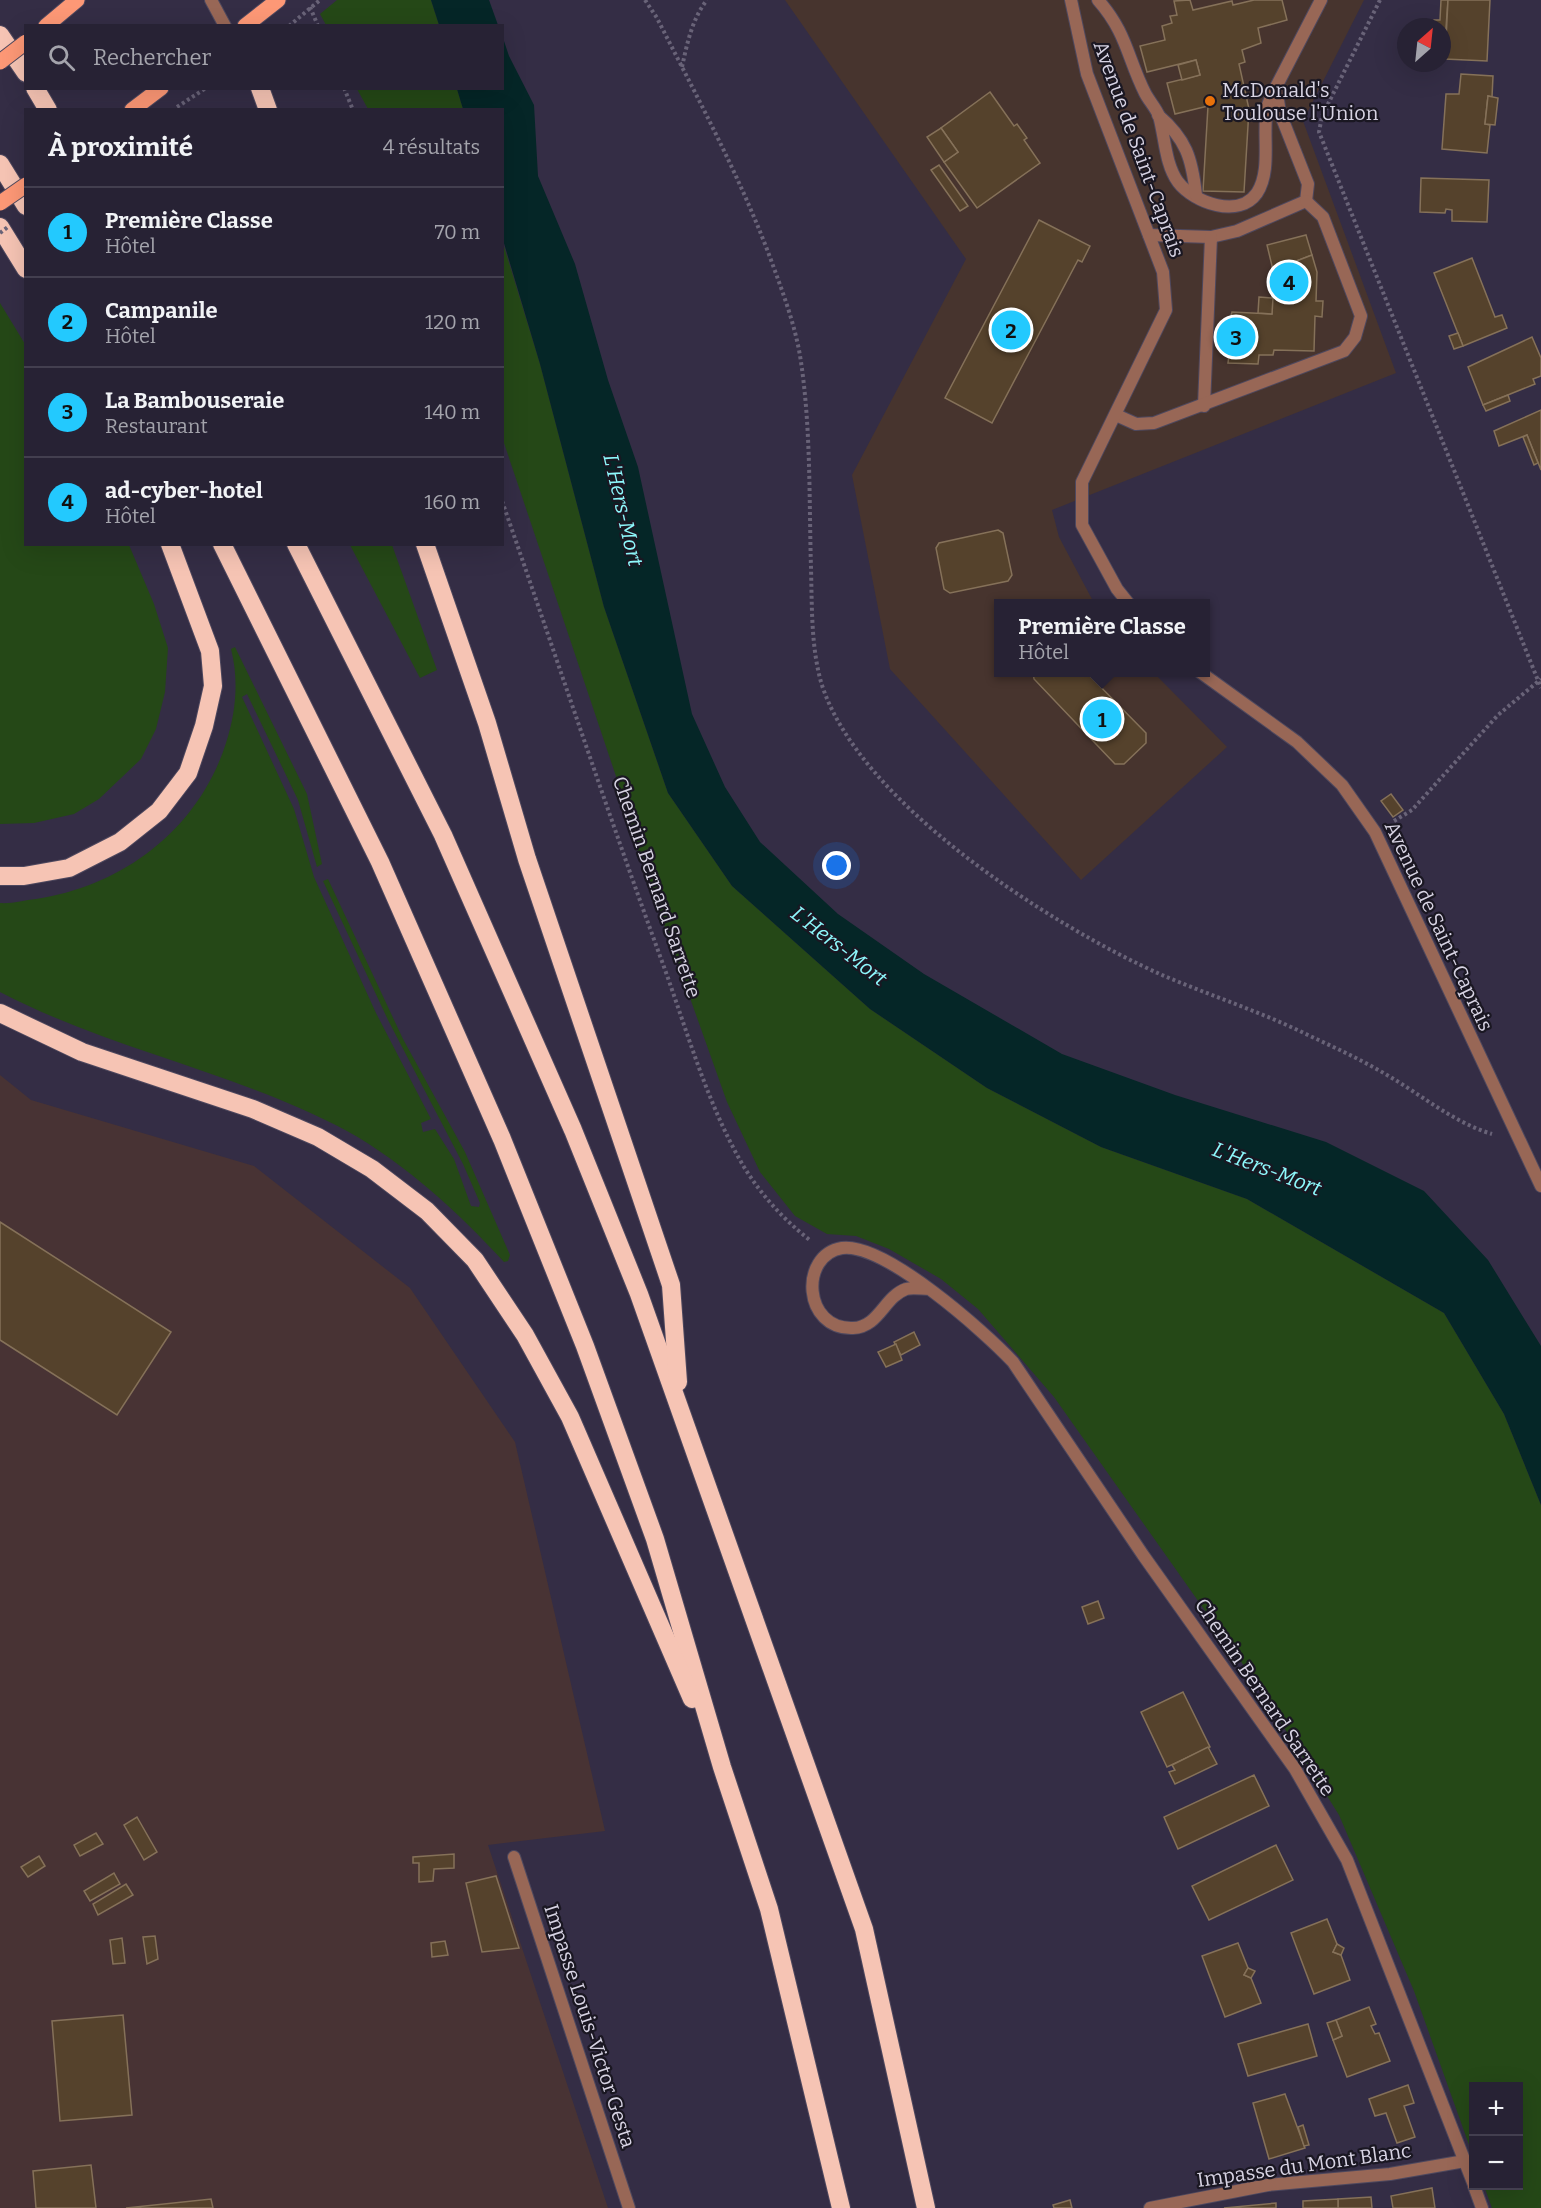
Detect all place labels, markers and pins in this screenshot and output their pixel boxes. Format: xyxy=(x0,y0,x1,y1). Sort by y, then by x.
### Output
place label: McDonald's Toulouse l'Union xyxy=(1222,78,1379,125)
marker: McDonald's Toulouse l'Union xyxy=(1203,94,1217,108)
pin: 4 xyxy=(1270,260,1308,304)
pin: 2 xyxy=(992,308,1030,352)
pin: 3 xyxy=(1216,314,1256,360)
pin: 1 xyxy=(1082,696,1122,742)

